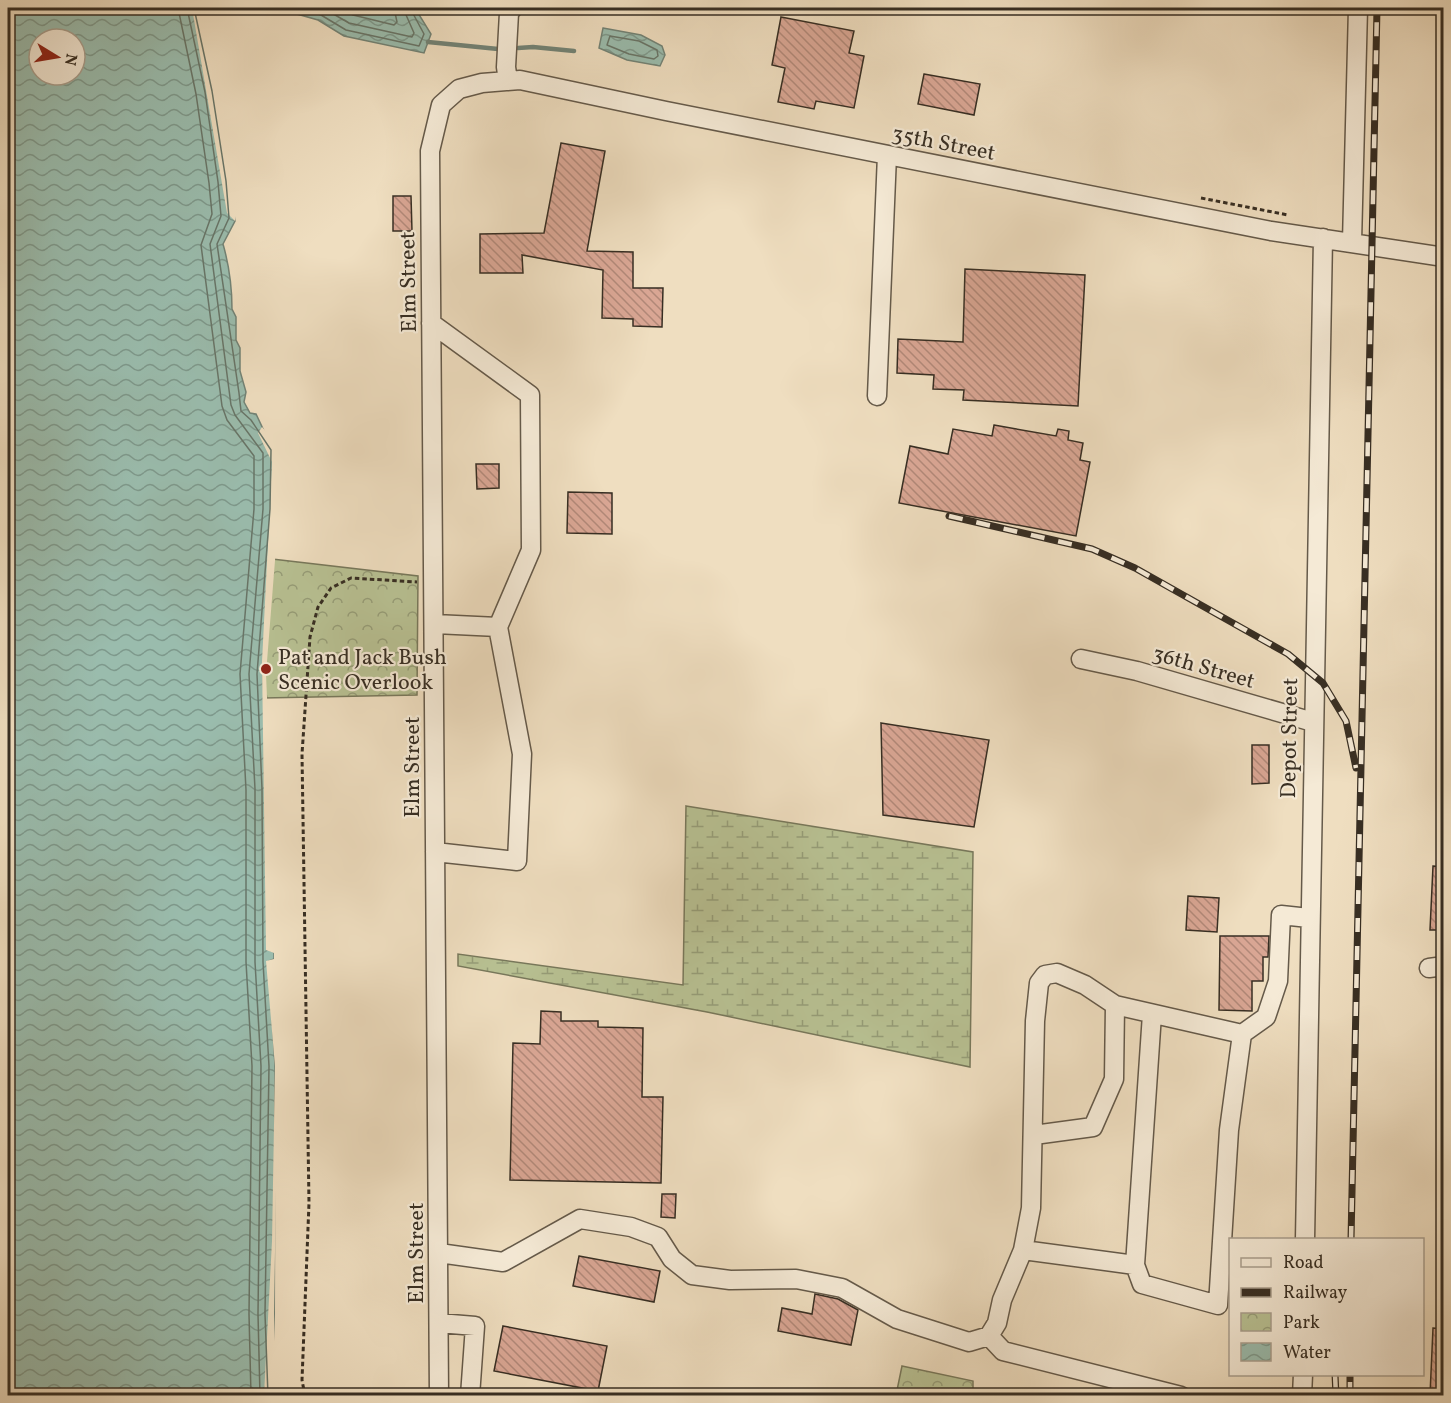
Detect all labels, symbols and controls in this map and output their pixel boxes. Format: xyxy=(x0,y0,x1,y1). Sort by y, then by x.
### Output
north arrow xyxy=(27,27,87,87)
text: N xyxy=(58,52,82,68)
street label: 35th Street xyxy=(889,119,998,170)
street label: Elm Street xyxy=(393,231,426,333)
street label: 36th Street xyxy=(1148,639,1258,698)
place label: Pat and Jack Bush Scenic Overlook xyxy=(278,643,447,699)
marker: Pat and Jack Bush Scenic Overlook xyxy=(259,662,273,676)
street label: Depot Street xyxy=(1274,677,1307,799)
street label: Elm Street xyxy=(398,716,429,818)
street label: Elm Street xyxy=(402,1202,433,1304)
legend xyxy=(1229,1238,1424,1376)
text: Road xyxy=(1283,1251,1324,1276)
text: Railway xyxy=(1283,1281,1347,1306)
text: Park xyxy=(1283,1311,1320,1336)
text: Water xyxy=(1283,1341,1331,1366)

